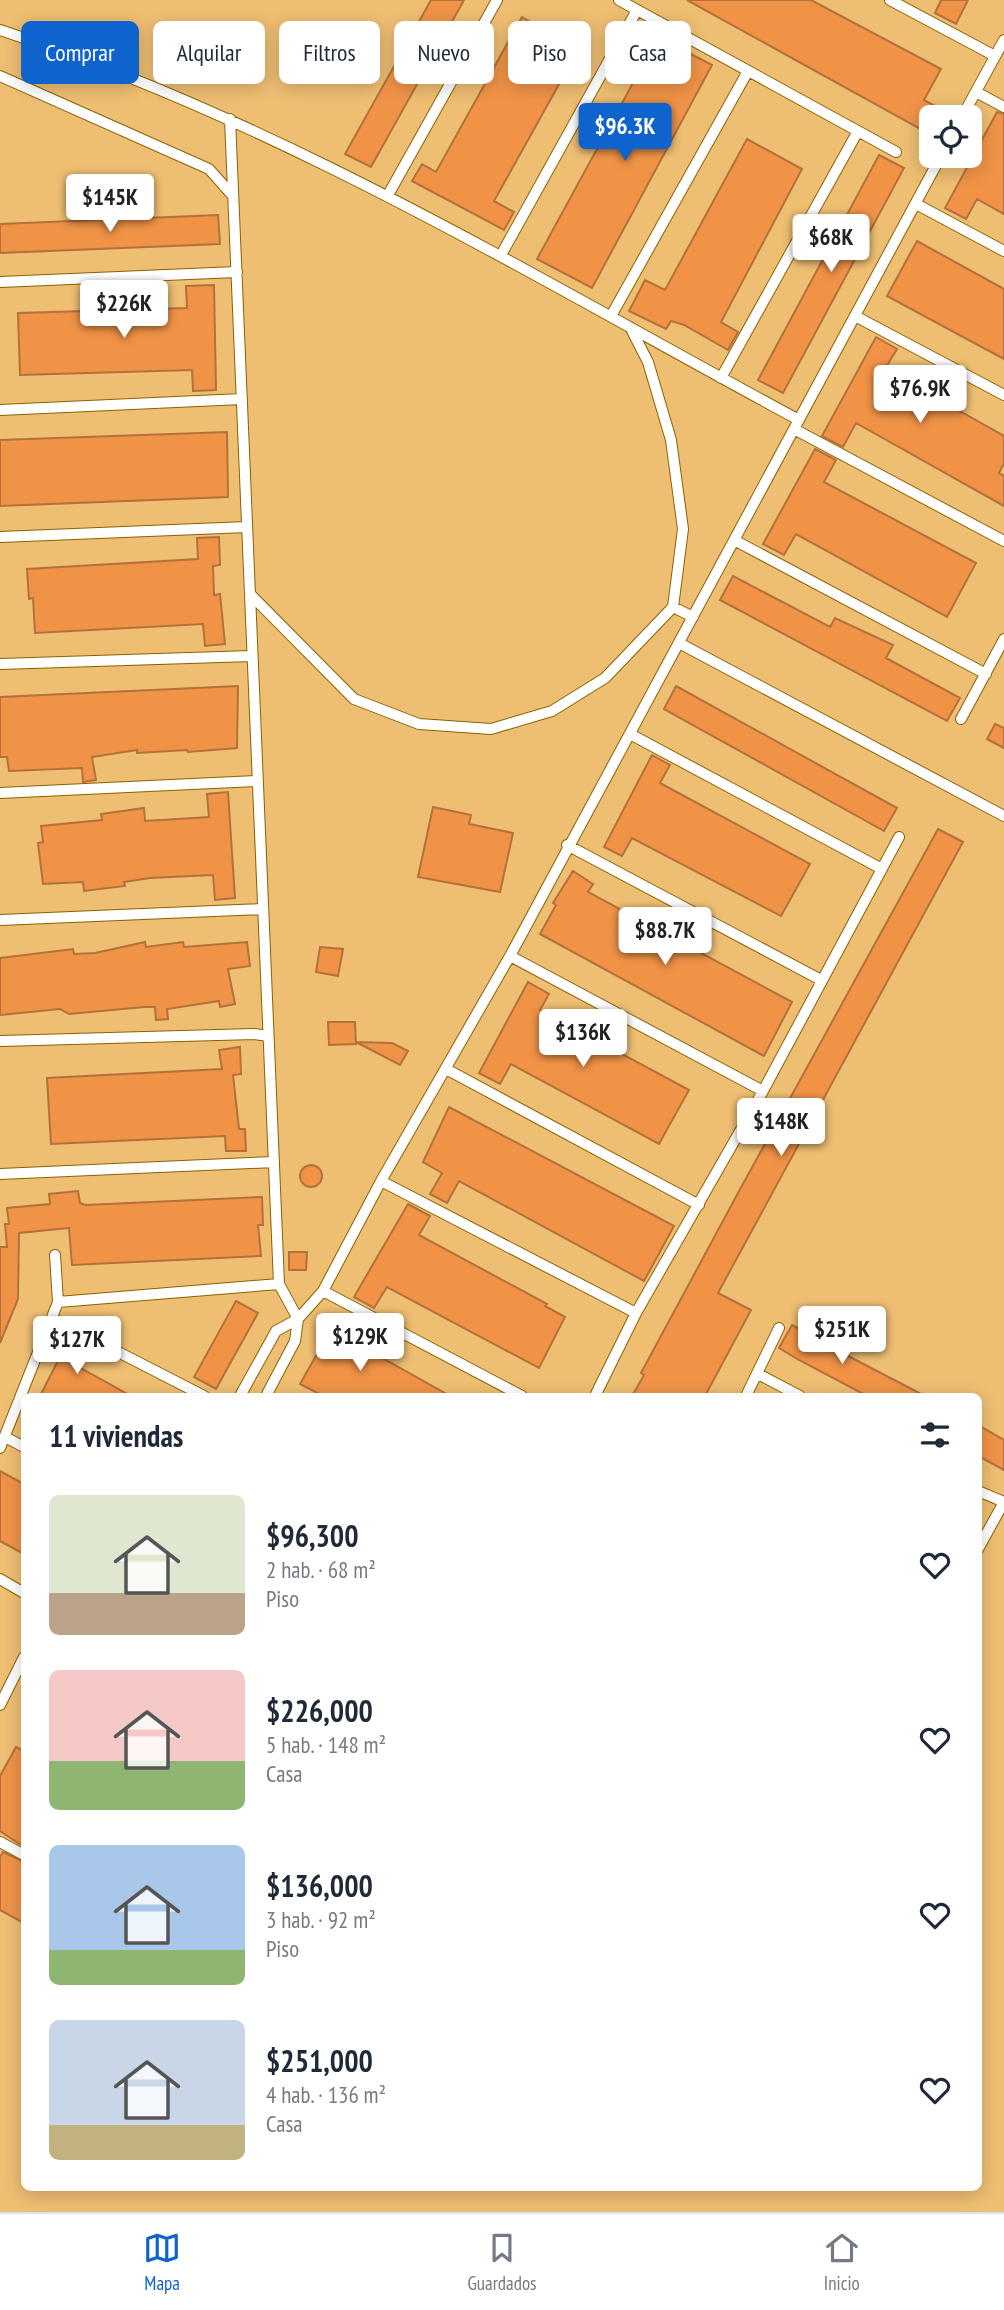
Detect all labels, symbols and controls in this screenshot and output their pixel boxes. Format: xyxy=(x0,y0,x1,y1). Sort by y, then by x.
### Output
chip: Comprar xyxy=(21,21,139,84)
chip: Alquilar xyxy=(153,21,265,84)
chip: Filtros xyxy=(279,21,380,84)
chip: Nuevo xyxy=(394,21,494,84)
chip: Piso xyxy=(508,21,591,84)
chip: Casa xyxy=(605,21,691,84)
pin: $96.3K xyxy=(568,104,682,163)
map controls xyxy=(919,105,982,168)
button: locate xyxy=(919,105,982,168)
text: $96.3K xyxy=(595,111,655,140)
pin: $145K xyxy=(61,174,159,234)
text: $145K xyxy=(82,182,138,211)
pin: $68K xyxy=(790,215,872,274)
text: $68K xyxy=(809,222,853,251)
pin: $226K xyxy=(75,280,173,340)
text: $226K xyxy=(96,288,152,317)
pin: $76.9K xyxy=(863,366,977,425)
text: $76.9K xyxy=(890,373,950,402)
pin: $88.7K xyxy=(608,908,722,967)
text: $88.7K xyxy=(635,915,695,944)
pin: $136K xyxy=(534,1010,632,1069)
text: $136K xyxy=(555,1017,611,1046)
pin: $148K xyxy=(732,1098,830,1158)
text: $148K xyxy=(753,1106,809,1135)
pin: $251K xyxy=(793,1306,891,1366)
pin: $129K xyxy=(311,1314,409,1373)
text: $251K xyxy=(814,1314,870,1343)
pin: $127K xyxy=(28,1316,126,1376)
text: $129K xyxy=(332,1321,388,1350)
text: $127K xyxy=(49,1324,105,1353)
text: 11 viviendas xyxy=(49,1416,183,1455)
icon: filters xyxy=(916,1416,954,1454)
text: $96,300 xyxy=(266,1516,359,1555)
icon: home xyxy=(105,1523,189,1607)
icon: heart xyxy=(916,1546,954,1584)
text: 2 hab. · 68 m² xyxy=(266,1555,376,1584)
text: Piso xyxy=(266,1584,299,1613)
text: $226,000 xyxy=(266,1691,373,1730)
icon: home xyxy=(105,1698,189,1782)
icon: heart xyxy=(916,1721,954,1759)
text: 5 hab. · 148 m² xyxy=(266,1730,386,1759)
text: Casa xyxy=(266,1759,302,1788)
text: $136,000 xyxy=(266,1866,373,1905)
icon: home xyxy=(105,1873,189,1957)
icon: heart xyxy=(916,1896,954,1934)
text: 3 hab. · 92 m² xyxy=(266,1905,376,1934)
text: Piso xyxy=(266,1934,299,1963)
text: $251,000 xyxy=(266,2041,373,2080)
icon: home xyxy=(105,2048,189,2132)
icon: heart xyxy=(916,2071,954,2109)
text: 4 hab. · 136 m² xyxy=(266,2080,386,2109)
text: Casa xyxy=(266,2109,302,2138)
tab: Mapa xyxy=(143,2229,181,2295)
tab: Guardados xyxy=(467,2229,537,2295)
tab: Inicio xyxy=(823,2229,861,2295)

